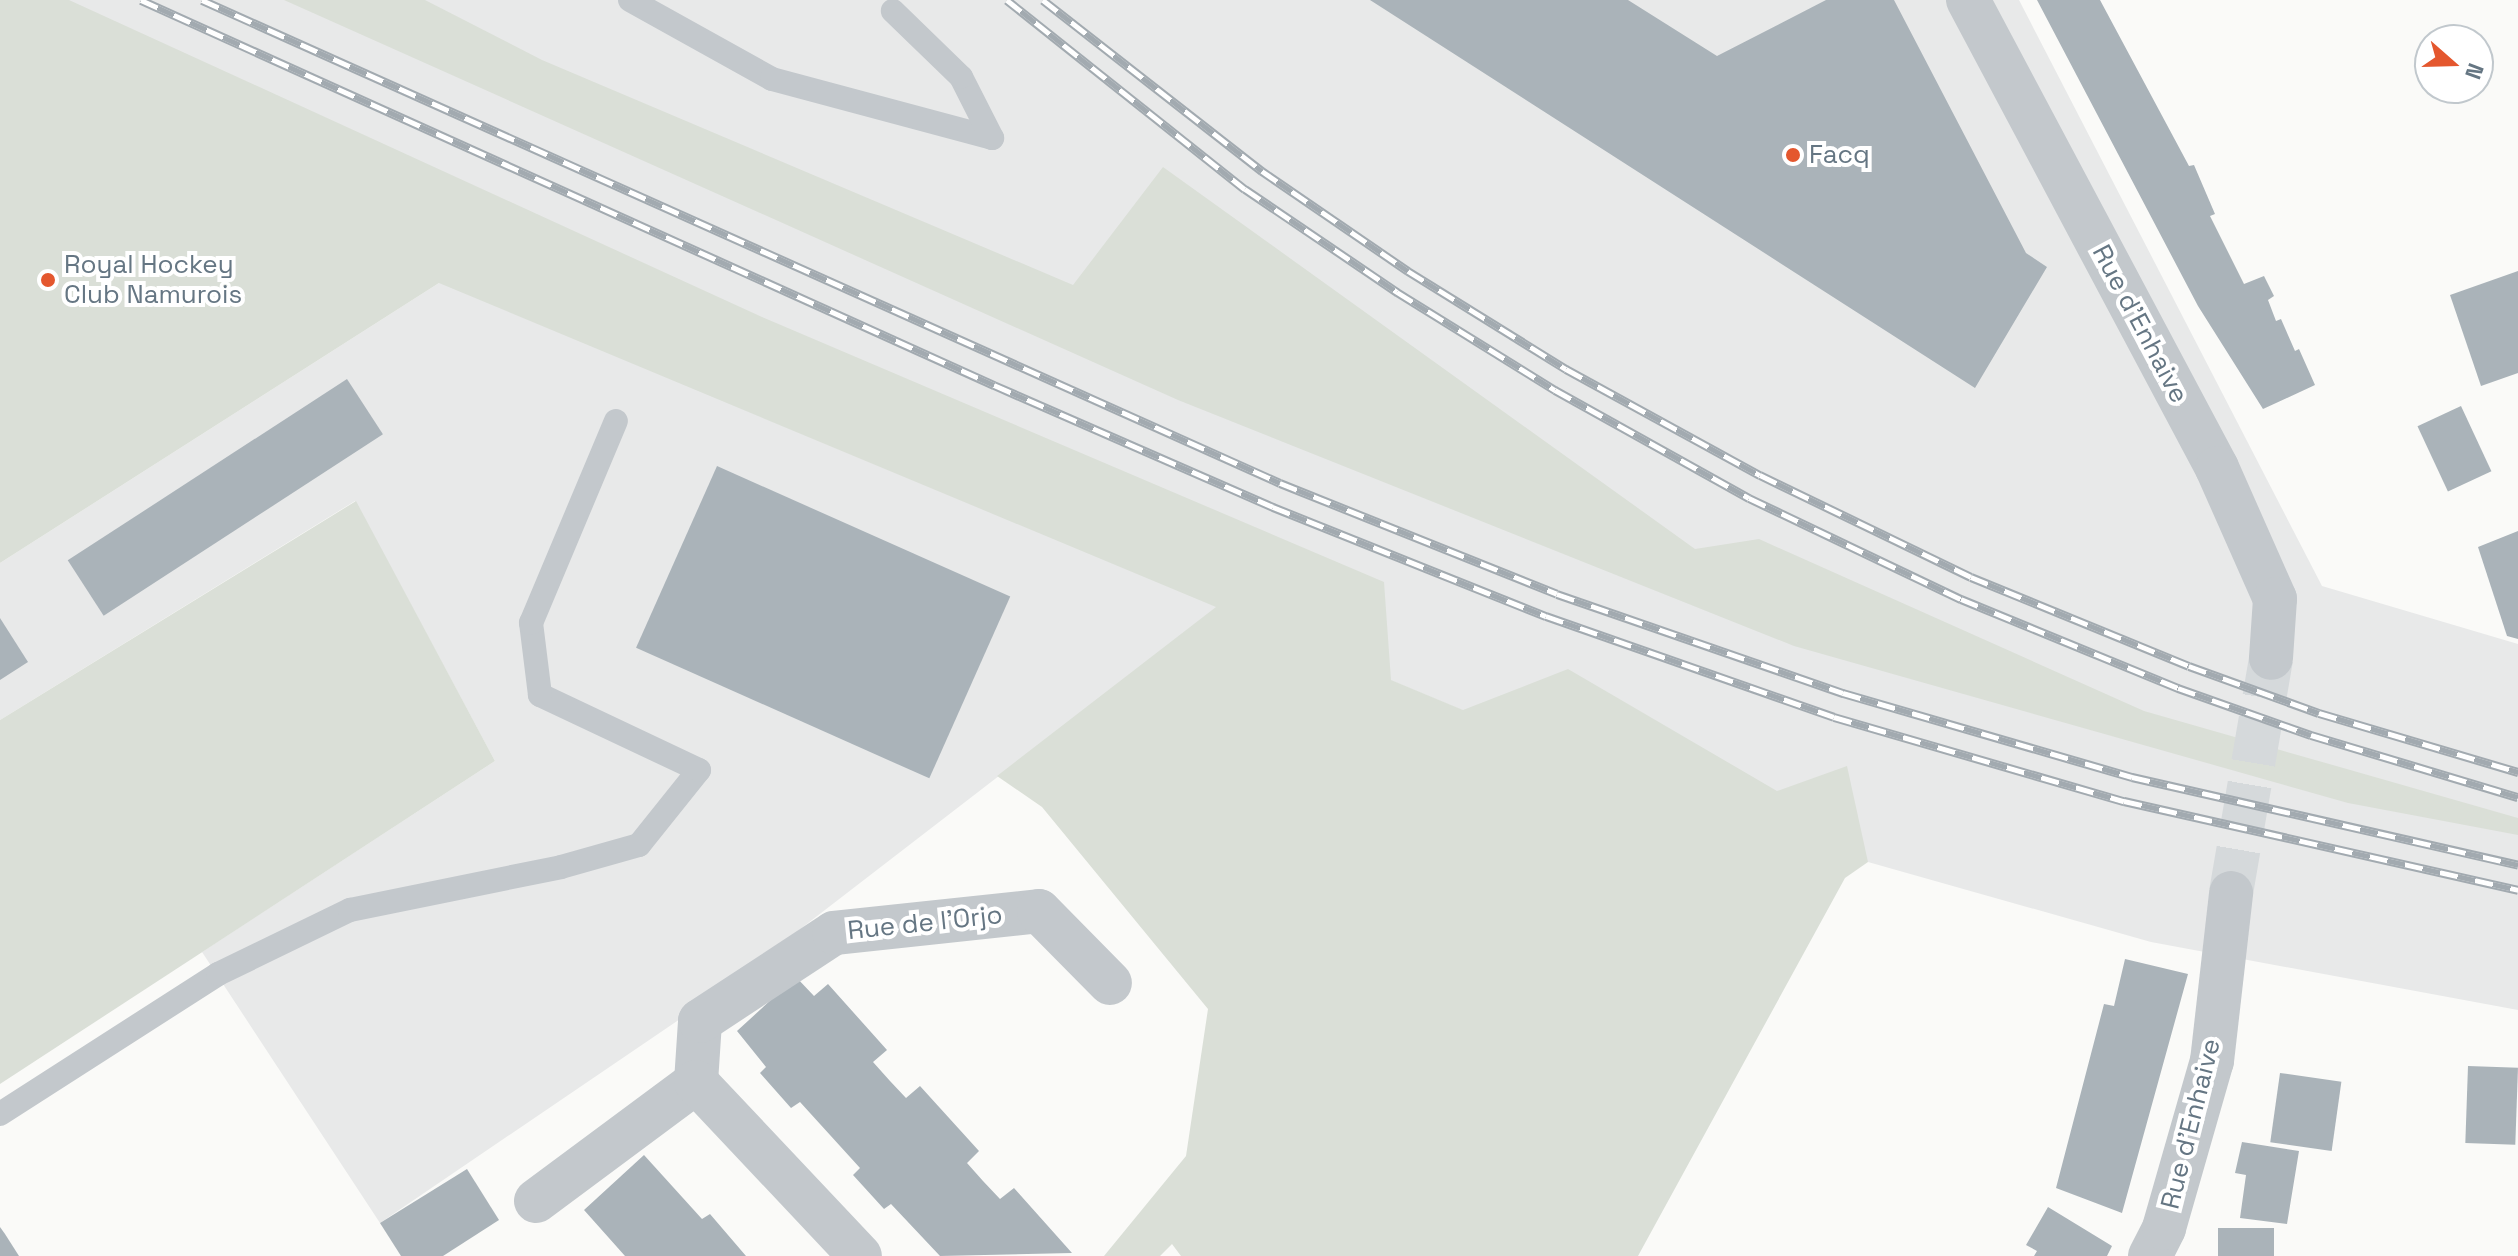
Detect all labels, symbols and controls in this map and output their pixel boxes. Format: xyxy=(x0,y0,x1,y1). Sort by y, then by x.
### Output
north arrow xyxy=(2414,24,2494,104)
text: N xyxy=(2459,60,2490,83)
place label: Facq xyxy=(1809,139,1870,171)
marker: Facq xyxy=(1784,146,1802,164)
street label: Rue d'Enhaive xyxy=(2085,240,2195,408)
place label: Royal Hockey Club Namurois xyxy=(64,249,242,310)
marker: Royal Hockey Club Namurois xyxy=(39,271,57,289)
street label: Rue de l'Orjo xyxy=(846,899,1004,947)
street label: Rue d'Enhaive xyxy=(2155,1036,2227,1212)

